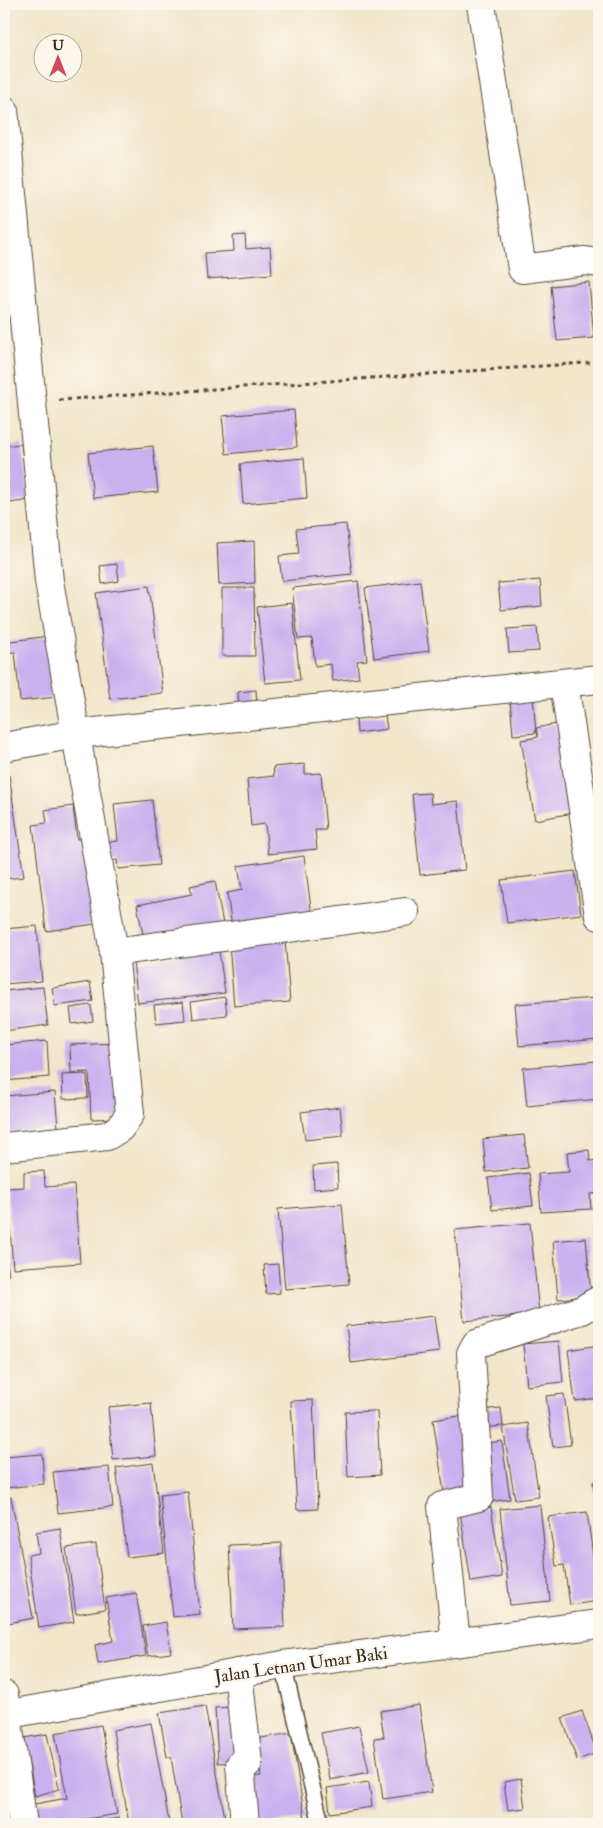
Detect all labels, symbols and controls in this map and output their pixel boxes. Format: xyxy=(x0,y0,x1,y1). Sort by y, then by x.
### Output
north arrow xyxy=(32,32,82,82)
text: U xyxy=(52,37,64,54)
street label: Jalan Letnan Umar Baki xyxy=(212,1641,389,1689)

